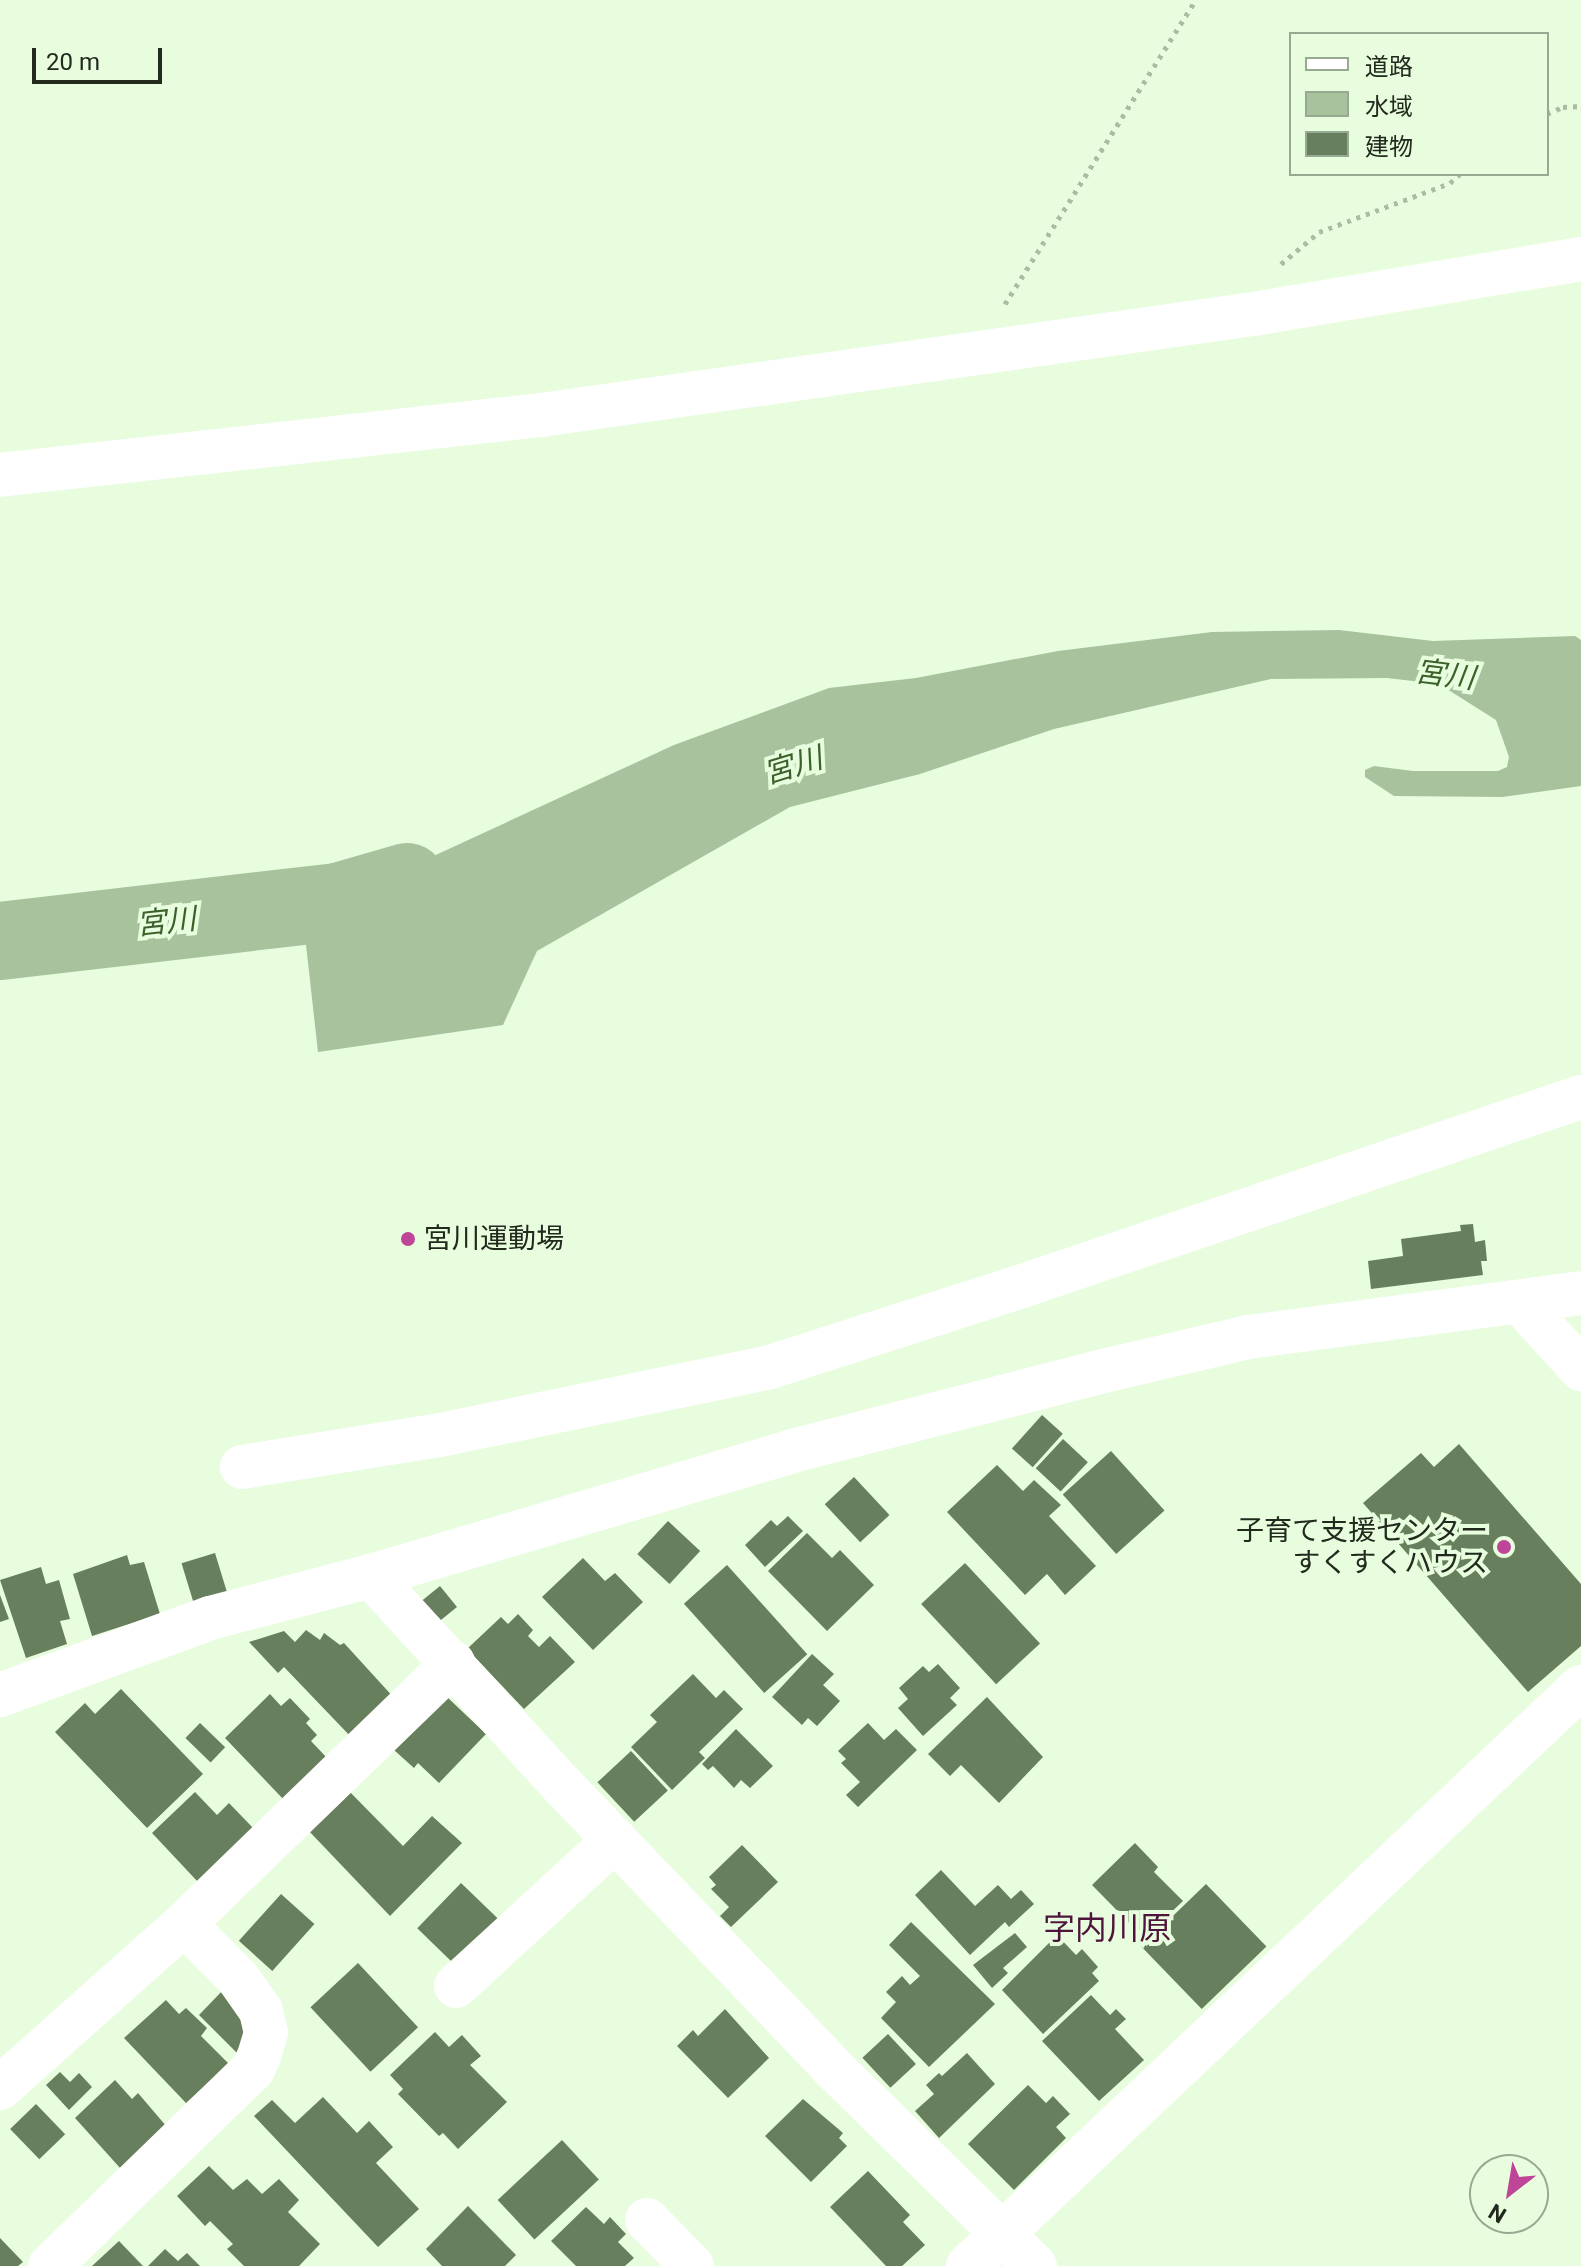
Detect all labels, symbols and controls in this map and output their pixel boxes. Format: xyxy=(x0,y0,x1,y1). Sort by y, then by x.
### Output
scale bar xyxy=(36,32,166,82)
legend xyxy=(1289,32,1549,176)
text: 20 m xyxy=(46,48,100,76)
text: 道路 xyxy=(1365,53,1413,81)
text: 水域 xyxy=(1365,93,1413,121)
text: 建物 xyxy=(1365,133,1413,161)
water label: 宮川 xyxy=(1413,653,1477,697)
water label: 宮川 xyxy=(759,740,827,792)
water label: 宮川 xyxy=(134,901,198,943)
place label: 宮川運動場 xyxy=(424,1222,564,1256)
marker: 宮川運動場 xyxy=(399,1230,417,1248)
place label: 子育て支援センター すくすくハウス xyxy=(1236,1514,1488,1580)
marker: 子育て支援センター すくすくハウス xyxy=(1495,1538,1513,1556)
district label: 字内川原 xyxy=(1043,1909,1171,1947)
north arrow xyxy=(1469,2154,1549,2234)
text: N xyxy=(1484,2199,1511,2228)

